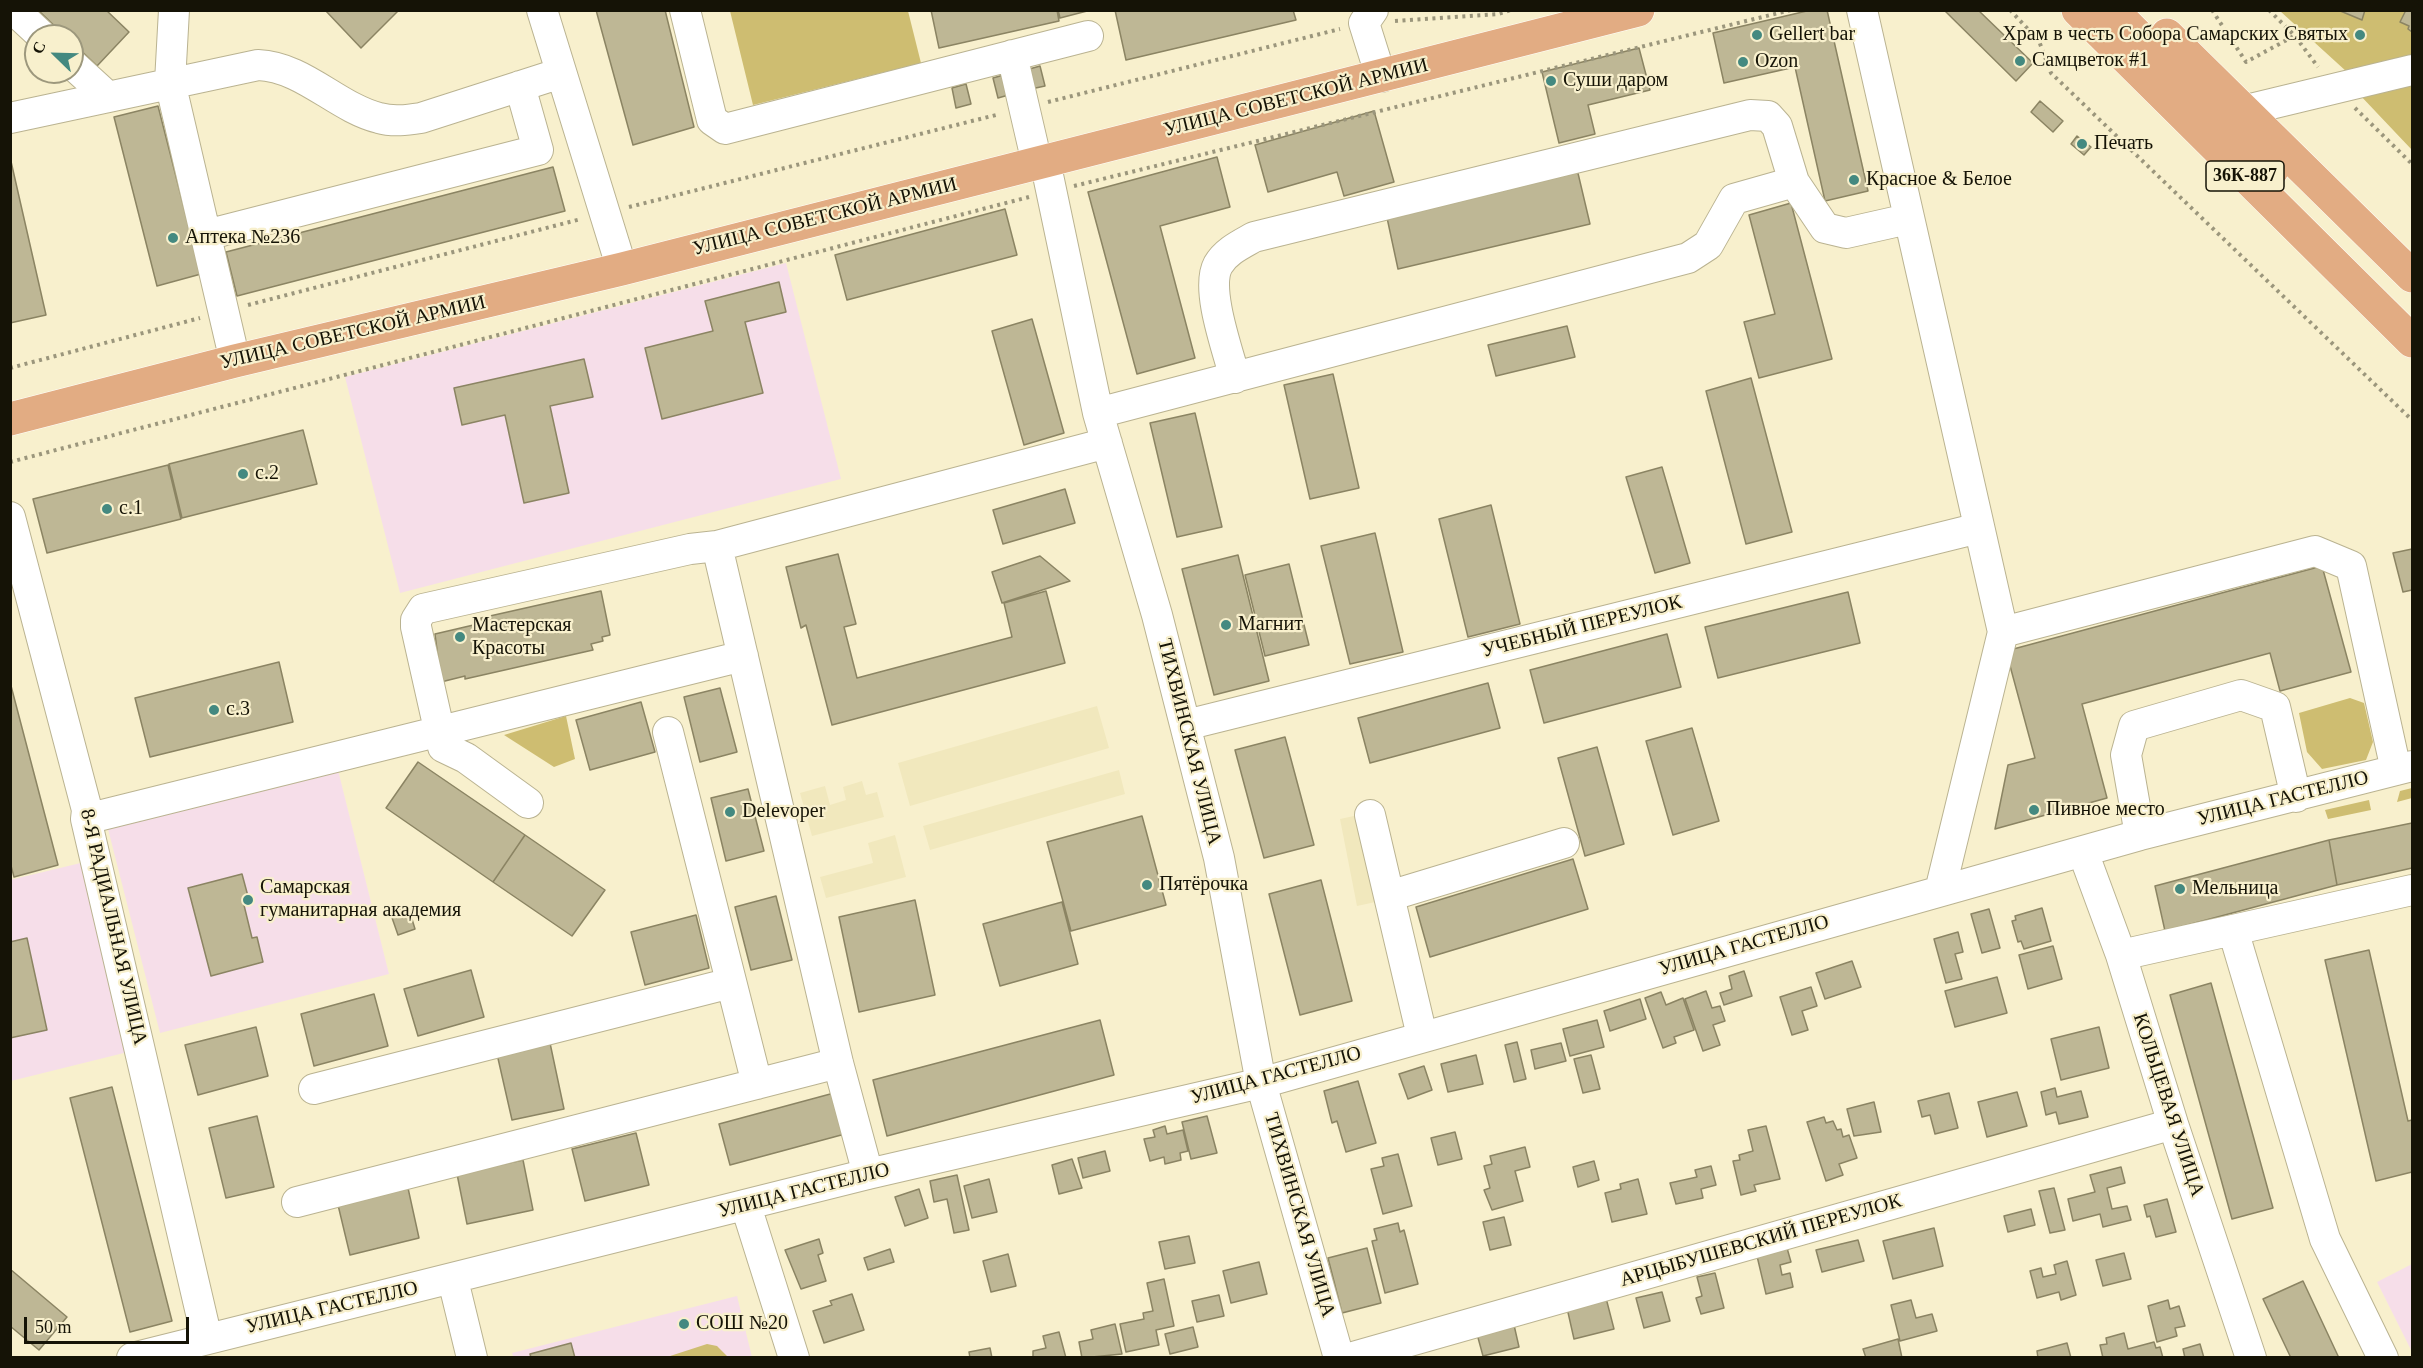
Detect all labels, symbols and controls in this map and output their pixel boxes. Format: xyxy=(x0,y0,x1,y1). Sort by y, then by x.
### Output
place label: Gellert bar xyxy=(1769,23,1855,47)
place label: Храм в честь Собора Самарских Святых xyxy=(2002,23,2348,47)
north arrow xyxy=(24,24,84,84)
marker: Gellert bar xyxy=(1750,28,1764,42)
marker: Храм в честь Собора Самарских Святых xyxy=(2353,28,2367,42)
text: С xyxy=(29,39,49,56)
place label: Самцветок #1 xyxy=(2032,49,2149,73)
place label: Ozon xyxy=(1755,50,1798,74)
street label: УЛИЦА СОВЕТСКОЙ АРМИИ xyxy=(1161,53,1431,143)
marker: Самцветок #1 xyxy=(2013,54,2027,68)
marker: Ozon xyxy=(1736,55,1750,69)
place label: Суши даром xyxy=(1563,69,1668,93)
marker: Суши даром xyxy=(1544,74,1558,88)
place label: Печать xyxy=(2094,132,2153,156)
marker: Печать xyxy=(2075,137,2089,151)
road number: 36К-887 xyxy=(2206,161,2284,191)
place label: Красное & Белое xyxy=(1866,168,2012,192)
street label: УЛИЦА СОВЕТСКОЙ АРМИИ xyxy=(690,172,960,262)
marker: Красное & Белое xyxy=(1847,173,1861,187)
place label: Аптека №236 xyxy=(185,226,300,250)
marker: Аптека №236 xyxy=(166,231,180,245)
street label: УЛИЦА СОВЕТСКОЙ АРМИИ xyxy=(218,291,488,375)
place label: с.2 xyxy=(255,462,279,486)
marker: с.2 xyxy=(236,467,250,481)
place label: с.1 xyxy=(119,497,143,521)
marker: с.1 xyxy=(100,502,114,516)
street label: УЧЕБНЫЙ ПЕРЕУЛОК xyxy=(1479,591,1685,663)
place label: Магнит xyxy=(1238,613,1303,637)
place label: Мастерская Красоты xyxy=(472,614,572,661)
marker: Магнит xyxy=(1219,618,1233,632)
marker: Мастерская Красоты xyxy=(453,630,467,644)
street label: ТИХВИНСКАЯ УЛИЦА xyxy=(1152,636,1226,848)
place label: с.3 xyxy=(226,698,250,722)
marker: с.3 xyxy=(207,703,221,717)
street label: УЛИЦА ГАСТЕЛЛО xyxy=(2195,766,2371,832)
place label: Пивное место xyxy=(2046,798,2165,822)
place label: Delevoper xyxy=(742,800,825,824)
marker: Пивное место xyxy=(2027,803,2041,817)
marker: Delevoper xyxy=(723,805,737,819)
street label: 8-Я РАДИАЛЬНАЯ УЛИЦА xyxy=(74,807,152,1047)
place label: Пятёрочка xyxy=(1159,873,1248,897)
place label: Самарская гуманитарная академия xyxy=(260,876,461,923)
place label: Мельница xyxy=(2192,877,2278,901)
marker: Пятёрочка xyxy=(1140,878,1154,892)
marker: Мельница xyxy=(2173,882,2187,896)
marker: Самарская гуманитарная академия xyxy=(241,893,255,907)
street label: УЛИЦА ГАСТЕЛЛО xyxy=(1656,910,1832,982)
street label: КОЛЬЦЕВАЯ УЛИЦА xyxy=(2127,1010,2209,1200)
street label: УЛИЦА ГАСТЕЛЛО xyxy=(1188,1042,1364,1110)
street label: ТИХВИНСКАЯ УЛИЦА xyxy=(1258,1110,1340,1320)
street label: УЛИЦА ГАСТЕЛЛО xyxy=(716,1158,892,1224)
street label: АРЦЫБУШЕВСКИЙ ПЕРЕУЛОК xyxy=(1617,1189,1905,1293)
street label: УЛИЦА ГАСТЕЛЛО xyxy=(244,1277,420,1339)
scale bar xyxy=(27,1305,192,1343)
place label: СОШ №20 xyxy=(696,1312,788,1336)
text: 50 m xyxy=(35,1317,72,1337)
marker: СОШ №20 xyxy=(677,1317,691,1331)

